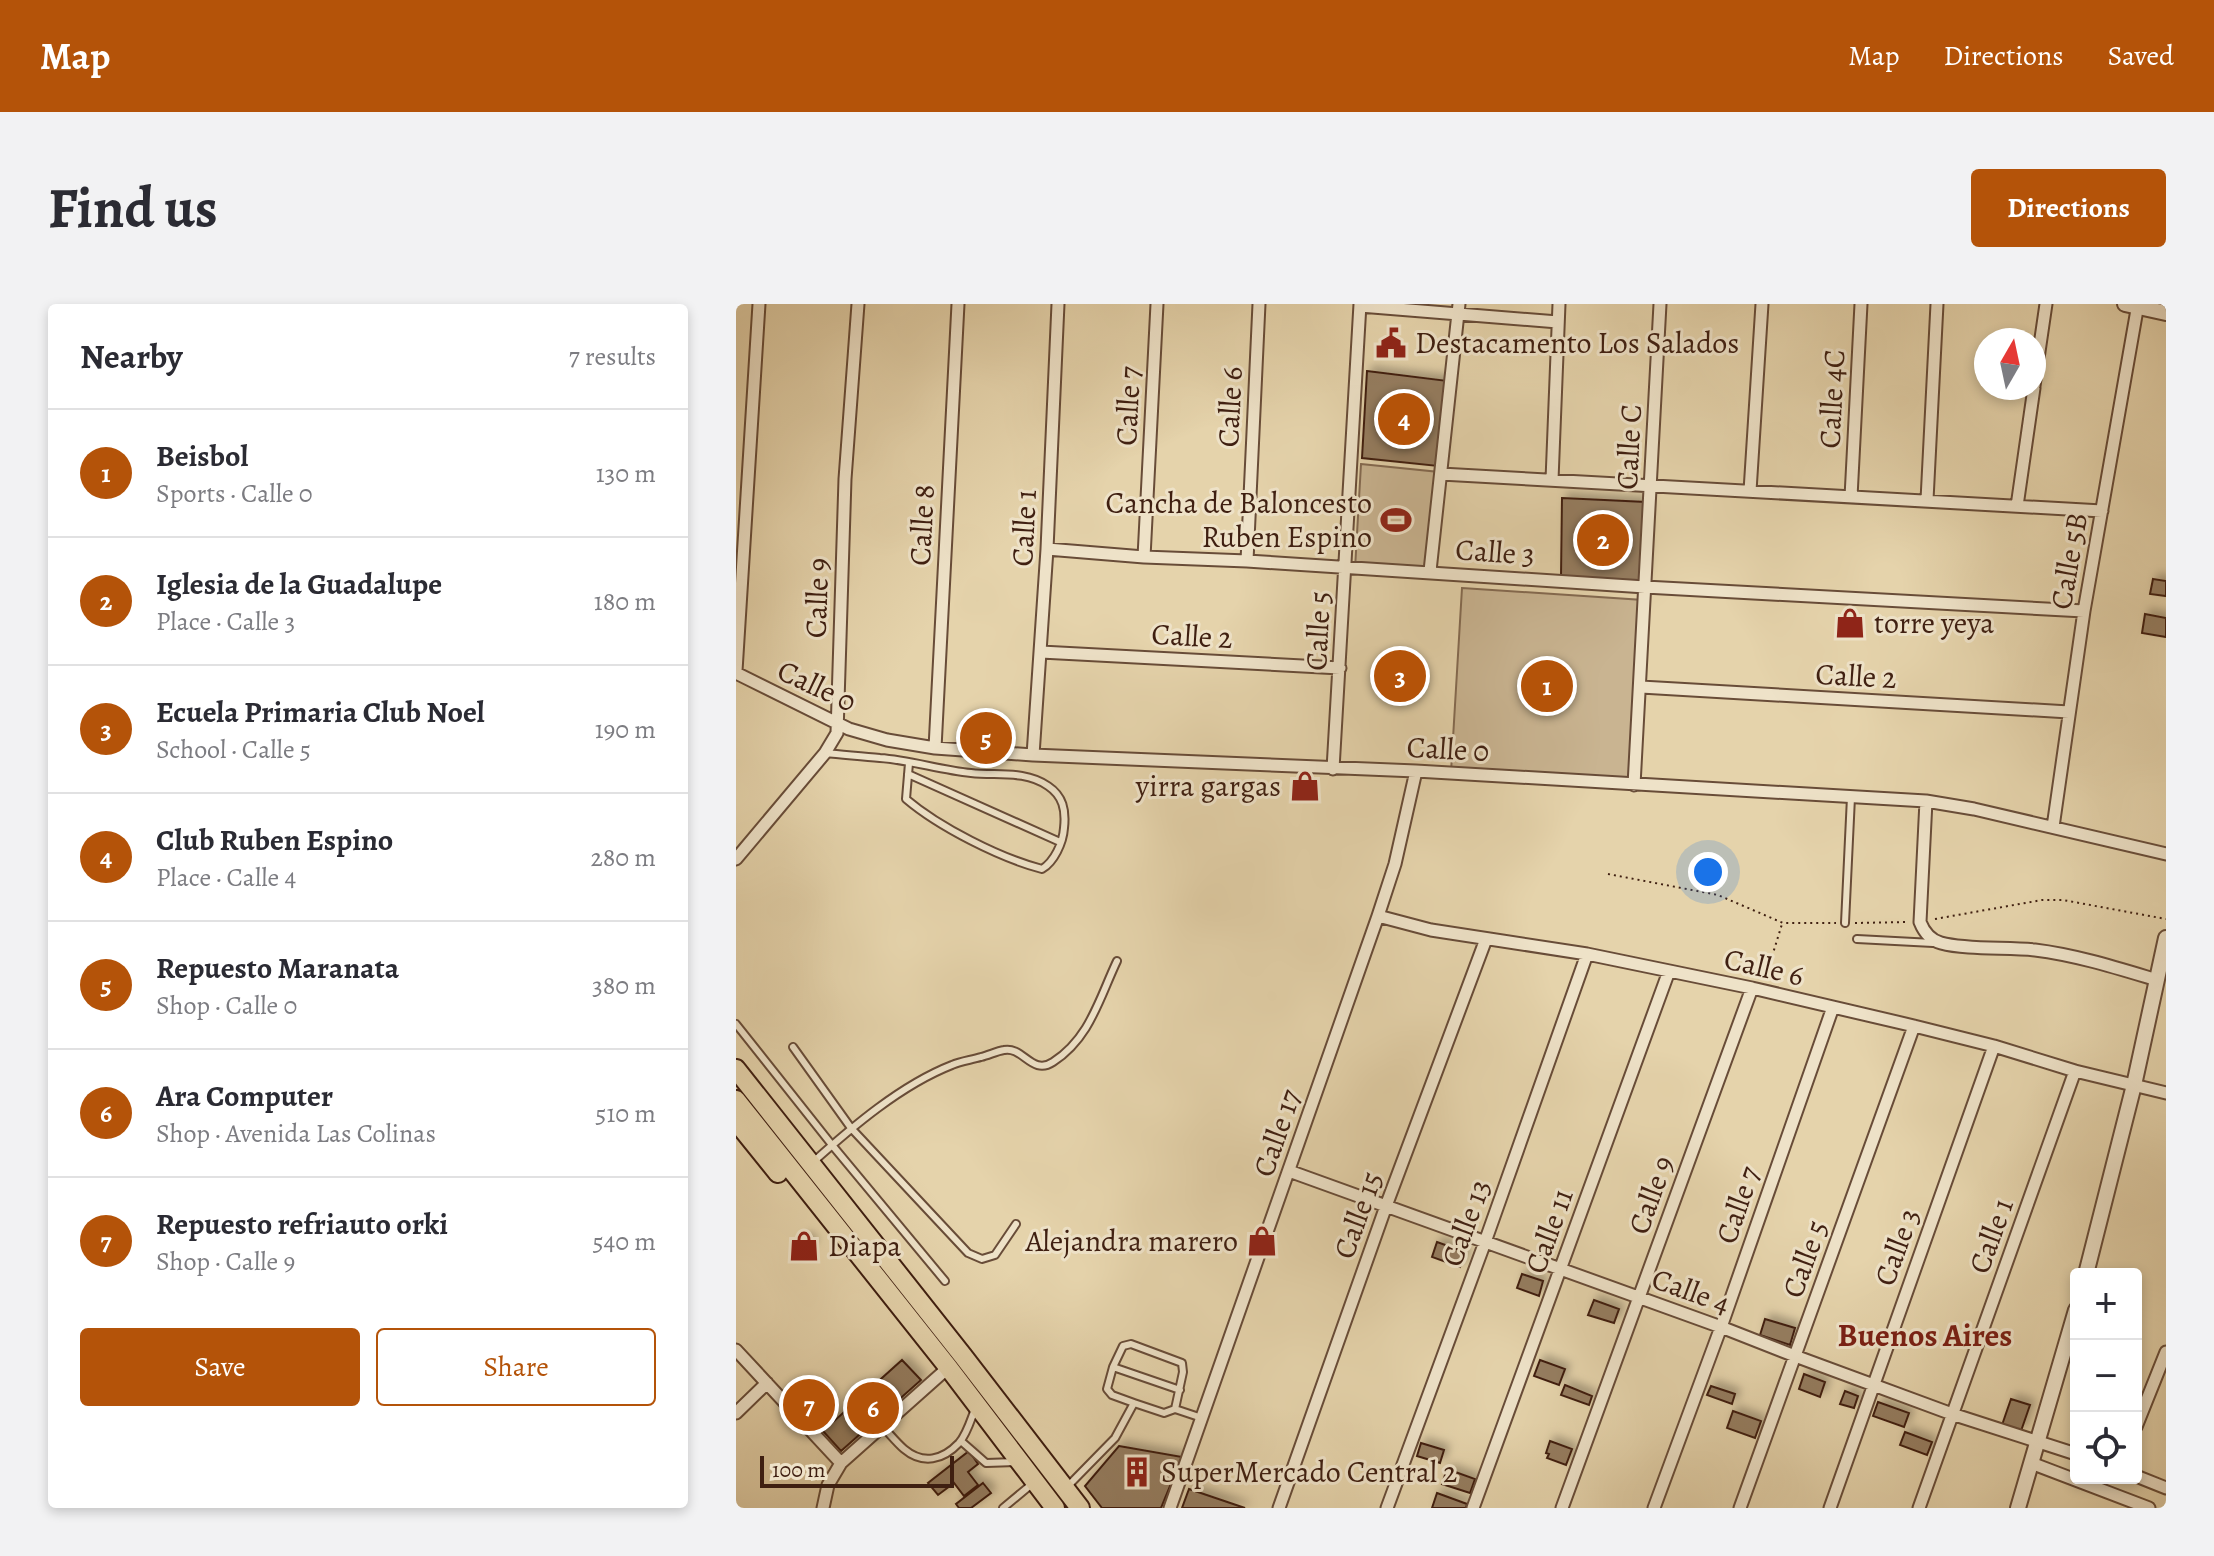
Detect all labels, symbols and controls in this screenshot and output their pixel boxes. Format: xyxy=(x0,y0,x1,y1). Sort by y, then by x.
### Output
text: Map xyxy=(40,30,110,82)
text: Map xyxy=(1848,37,1899,75)
text: Directions xyxy=(1943,37,2064,75)
text: Saved xyxy=(2108,37,2174,75)
button: Directions xyxy=(1971,169,2166,247)
text: Find us xyxy=(48,170,218,246)
place label: Destacamento Los Salados xyxy=(1415,323,1739,363)
public building icon: Destacamento Los Salados xyxy=(1374,326,1408,360)
north arrow xyxy=(1974,328,2046,400)
text: Nearby xyxy=(80,333,183,380)
text: 7 results xyxy=(569,339,656,374)
street label: Calle 4C xyxy=(1809,348,1855,450)
street label: Calle 7 xyxy=(1106,365,1150,447)
street label: Calle 6 xyxy=(1208,366,1252,448)
pin: 4 xyxy=(1378,389,1430,449)
street label: Calle C xyxy=(1607,403,1651,491)
text: Beisbol xyxy=(156,436,248,476)
text: 1 xyxy=(101,456,111,491)
text: 130 m xyxy=(596,456,656,491)
text: Sports · Calle 0 xyxy=(156,476,313,511)
street label: Calle 8 xyxy=(900,483,944,567)
place label: Cancha de Baloncesto Ruben Espino xyxy=(1105,483,1372,557)
street label: Calle 1 xyxy=(1002,488,1046,568)
sports icon: Cancha de Baloncesto Ruben Espino xyxy=(1379,503,1413,537)
street label: Calle 5B xyxy=(2041,509,2097,613)
pin: 2 xyxy=(1577,510,1629,570)
street label: Calle 3 xyxy=(1454,529,1536,575)
street label: Calle 9 xyxy=(796,557,838,639)
text: Iglesia de la Guadalupe xyxy=(156,564,442,604)
text: 2 xyxy=(100,584,112,619)
text: 180 m xyxy=(594,584,656,619)
street label: Calle 5 xyxy=(1296,590,1340,672)
place label: torre yeya xyxy=(1874,603,1994,643)
text: Place · Calle 3 xyxy=(156,604,295,639)
shop icon: torre yeya xyxy=(1833,606,1867,640)
street label: Calle 2 xyxy=(1150,614,1234,658)
pin: 3 xyxy=(1374,646,1426,706)
street label: Calle 0 xyxy=(771,650,863,722)
street label: Calle 2 xyxy=(1814,654,1898,698)
pin: 1 xyxy=(1521,656,1573,716)
text: Ecuela Primaria Club Noel xyxy=(156,692,485,732)
pin: 5 xyxy=(960,708,1012,768)
text: 3 xyxy=(100,712,112,747)
text: 190 m xyxy=(595,712,656,747)
street label: Calle 0 xyxy=(1406,727,1490,771)
text: School · Calle 5 xyxy=(156,732,311,767)
place label: yirra gargas xyxy=(1135,766,1281,806)
shop icon: yirra gargas xyxy=(1288,769,1322,803)
text: Club Ruben Espino xyxy=(156,820,393,860)
text: 4 xyxy=(100,840,112,875)
text: 280 m xyxy=(590,840,656,875)
your location xyxy=(1688,852,1728,892)
text: Place · Calle 4 xyxy=(156,860,296,895)
street label: Calle 6 xyxy=(1720,938,1808,996)
text: Repuesto Maranata xyxy=(156,948,399,988)
text: 5 xyxy=(100,968,112,1003)
text: 380 m xyxy=(592,968,656,1003)
text: Shop · Calle 0 xyxy=(156,988,297,1023)
text: Ara Computer xyxy=(156,1076,333,1116)
street label: Calle 17 xyxy=(1243,1084,1311,1182)
text: 6 xyxy=(100,1096,112,1131)
text: 510 m xyxy=(595,1096,656,1131)
text: Shop · Avenida Las Colinas xyxy=(156,1116,436,1151)
street label: Calle 9 xyxy=(1618,1150,1684,1240)
street label: Calle 7 xyxy=(1706,1161,1770,1249)
street label: Calle 15 xyxy=(1324,1166,1392,1264)
street label: Calle 13 xyxy=(1432,1174,1500,1272)
street label: Calle 11 xyxy=(1515,1183,1583,1279)
street label: Calle 1 xyxy=(1959,1193,2023,1279)
street label: Calle 3 xyxy=(1865,1203,1929,1291)
text: Repuesto refriauto orki xyxy=(156,1204,448,1244)
street label: Calle 5 xyxy=(1773,1215,1837,1303)
place label: Alejandra marero xyxy=(1024,1221,1238,1261)
text: 7 xyxy=(100,1224,112,1259)
text: 540 m xyxy=(592,1224,656,1259)
shop icon: Alejandra marero xyxy=(1245,1224,1279,1258)
place label: Diapa xyxy=(828,1226,901,1266)
shop icon: Diapa xyxy=(787,1229,821,1263)
text: Shop · Calle 9 xyxy=(156,1244,295,1279)
street label: Calle 4 xyxy=(1646,1258,1736,1324)
map controls xyxy=(2070,1268,2142,1484)
button: + xyxy=(2070,1268,2142,1340)
district label: Buenos Aires xyxy=(1838,1313,2012,1357)
button: Save xyxy=(80,1328,360,1406)
button: Share xyxy=(376,1328,656,1406)
button: − xyxy=(2070,1340,2142,1412)
pin: 7 xyxy=(783,1375,835,1435)
pin: 6 xyxy=(847,1378,899,1438)
button: locate xyxy=(2070,1412,2142,1484)
scale bar xyxy=(760,1452,954,1488)
place label: SuperMercado Central 2 xyxy=(1161,1452,1457,1492)
text: 100 m xyxy=(772,1455,826,1485)
building icon: SuperMercado Central 2 xyxy=(1120,1455,1154,1489)

